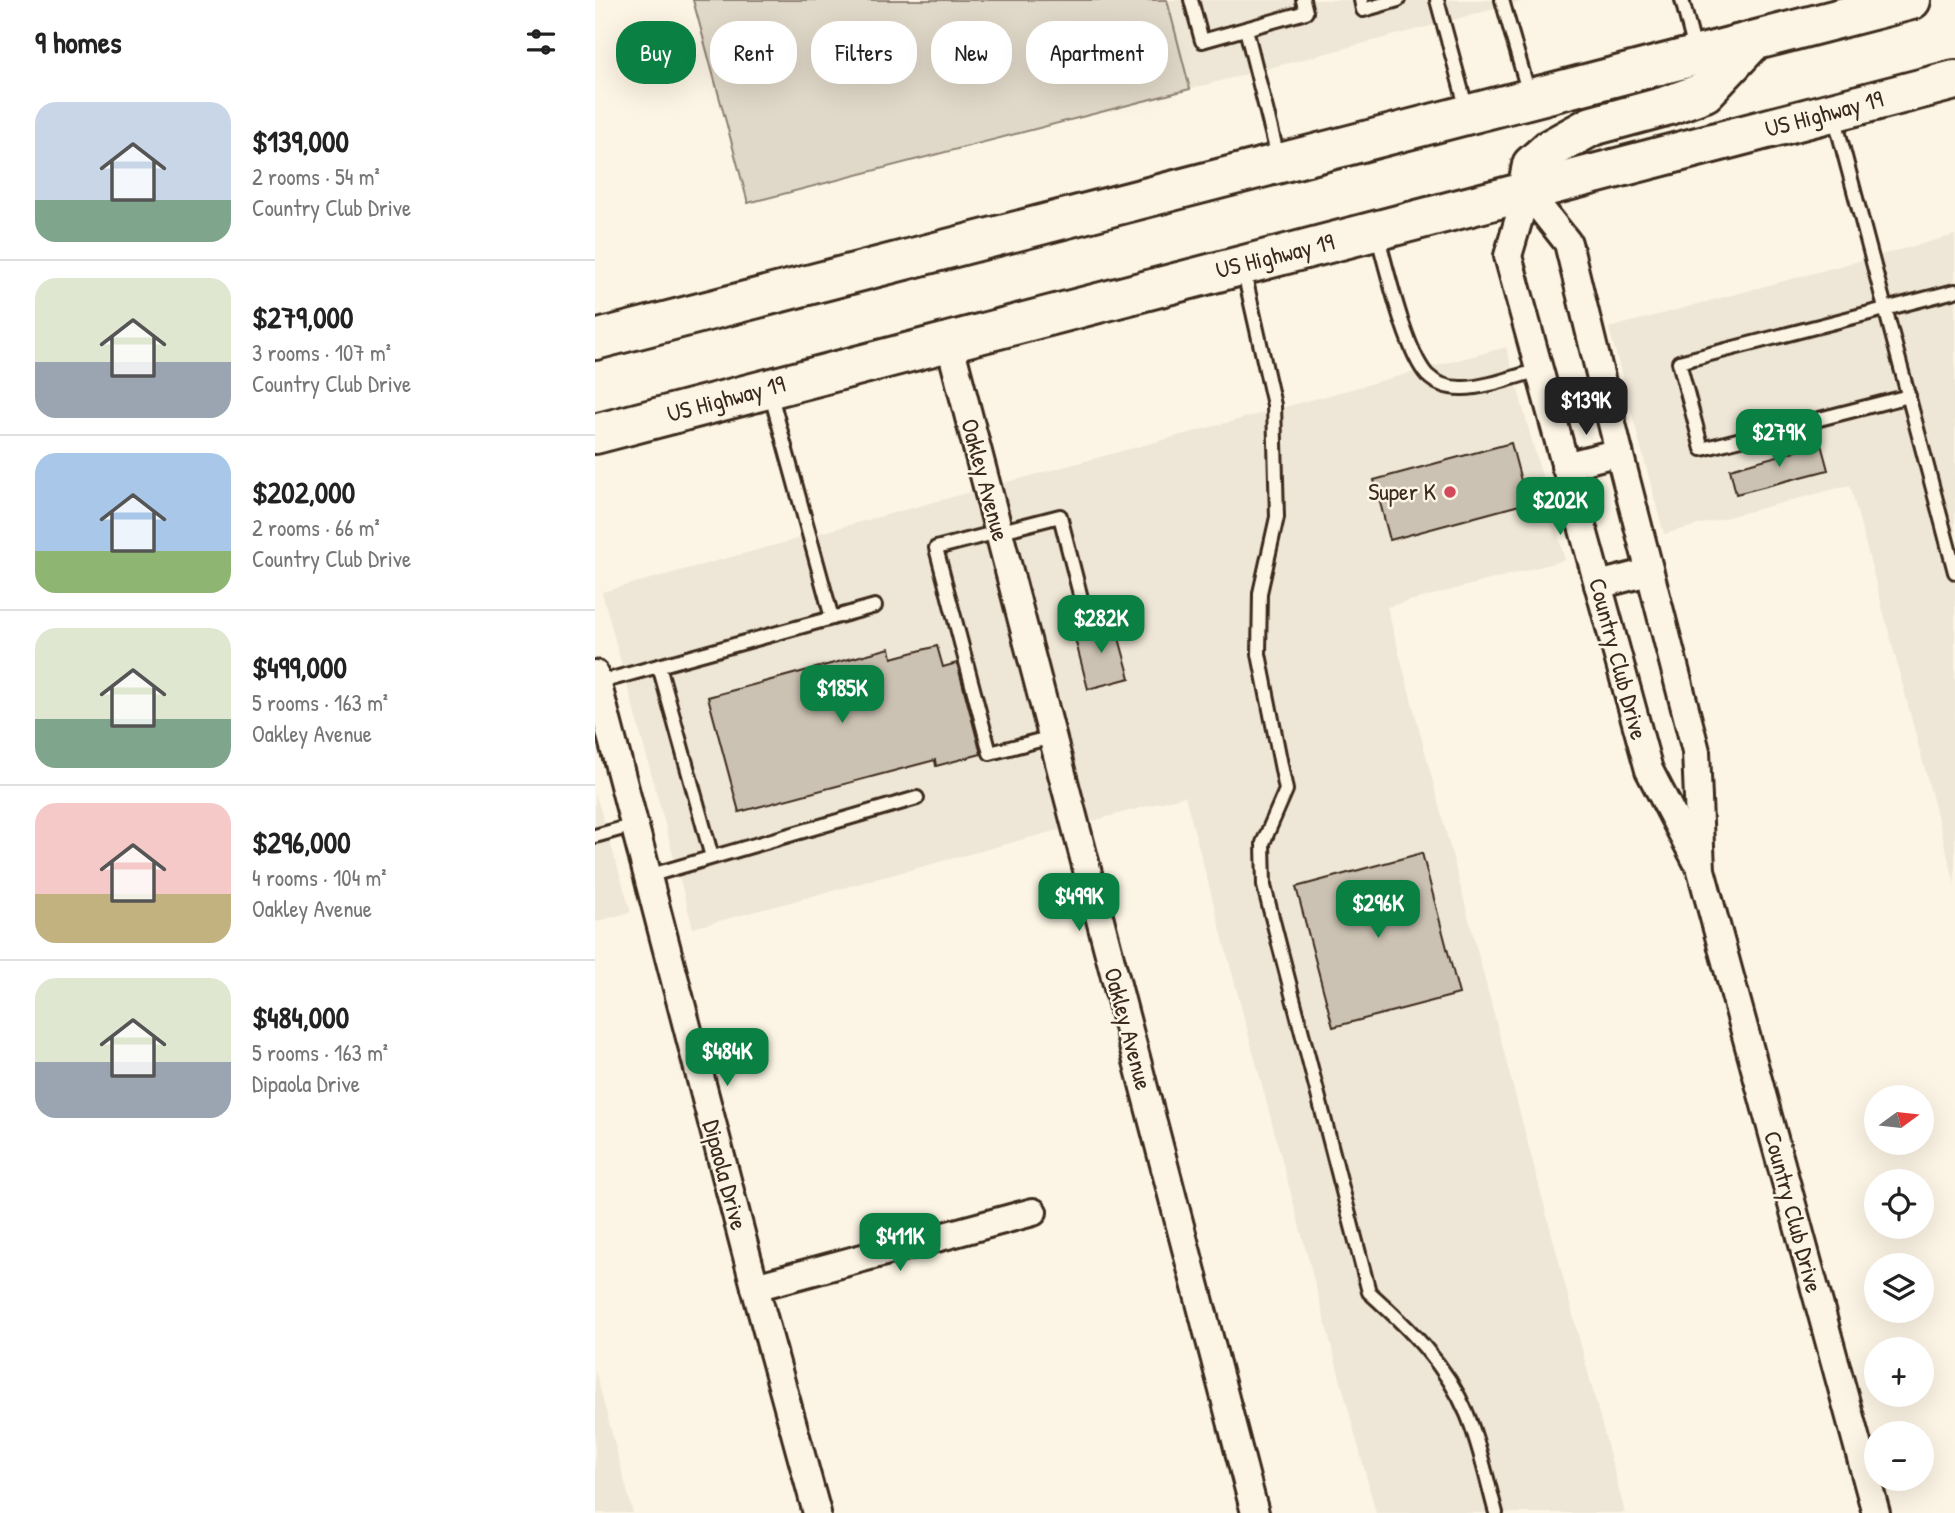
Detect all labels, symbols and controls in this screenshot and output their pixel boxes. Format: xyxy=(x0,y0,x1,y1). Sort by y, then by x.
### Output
chip: Buy xyxy=(616,21,696,84)
chip: Rent xyxy=(710,21,797,84)
chip: Filters xyxy=(811,21,917,84)
chip: New xyxy=(931,21,1012,84)
chip: Apartment xyxy=(1026,21,1168,84)
text: 9 homes xyxy=(35,22,122,62)
icon: filters xyxy=(522,23,560,61)
street label: US Highway 19 xyxy=(1761,82,1886,144)
text: $139,000 xyxy=(252,121,349,161)
icon: home xyxy=(91,130,175,214)
text: 2 rooms · 54 m² xyxy=(252,161,380,192)
text: Country Club Drive xyxy=(252,192,411,223)
street label: US Highway 19 xyxy=(1212,225,1337,285)
text: $279,000 xyxy=(252,297,354,337)
icon: home xyxy=(91,306,175,390)
text: 3 rooms · 107 m² xyxy=(252,337,391,368)
street label: US Highway 19 xyxy=(663,367,788,429)
text: Country Club Drive xyxy=(252,368,411,399)
pin: $139K xyxy=(1537,378,1635,437)
text: $139K xyxy=(1561,384,1611,415)
pin: $279K xyxy=(1730,410,1828,469)
street label: Oakley Avenue xyxy=(954,415,1018,545)
text: $279K xyxy=(1752,416,1806,447)
text: $202,000 xyxy=(252,472,355,512)
place label: Super K xyxy=(1368,475,1436,507)
pin: $202K xyxy=(1511,477,1609,537)
icon: home xyxy=(91,481,175,565)
marker: Super K xyxy=(1442,484,1458,500)
text: $202K xyxy=(1532,484,1588,515)
text: 2 rooms · 66 m² xyxy=(252,512,380,543)
text: Country Club Drive xyxy=(252,543,411,574)
street label: Country Club Drive xyxy=(1582,574,1656,744)
pin: $282K xyxy=(1052,596,1150,655)
text: $282K xyxy=(1073,602,1129,633)
text: $499,000 xyxy=(252,647,347,687)
icon: home xyxy=(91,656,175,740)
pin: $185K xyxy=(793,666,891,725)
text: $185K xyxy=(816,672,868,703)
text: 5 rooms · 163 m² xyxy=(252,687,388,718)
text: Oakley Avenue xyxy=(252,718,372,749)
text: $296,000 xyxy=(252,822,351,862)
icon: home xyxy=(91,831,175,915)
text: 4 rooms · 104 m² xyxy=(252,862,386,893)
pin: $499K xyxy=(1030,874,1128,933)
text: $499K xyxy=(1054,880,1104,911)
pin: $296K xyxy=(1329,880,1427,940)
text: $296K xyxy=(1352,887,1404,918)
text: Oakley Avenue xyxy=(252,893,372,924)
street label: Oakley Avenue xyxy=(1097,964,1161,1094)
text: $484,000 xyxy=(252,997,349,1037)
icon: home xyxy=(91,1006,175,1090)
pin: $484K xyxy=(678,1028,776,1088)
text: $484K xyxy=(702,1035,752,1066)
text: 5 rooms · 163 m² xyxy=(252,1037,388,1068)
text: Dipaola Drive xyxy=(252,1068,360,1099)
north arrow xyxy=(1864,1085,1934,1155)
map controls xyxy=(1864,1085,1934,1491)
street label: Dipaola Drive xyxy=(696,1116,756,1234)
street label: Country Club Drive xyxy=(1757,1127,1831,1297)
button: locate xyxy=(1864,1169,1934,1239)
pin: $411K xyxy=(851,1214,949,1273)
text: $411K xyxy=(875,1220,925,1251)
button: layers xyxy=(1864,1253,1934,1323)
button: + xyxy=(1864,1337,1934,1407)
button: − xyxy=(1864,1421,1934,1491)

